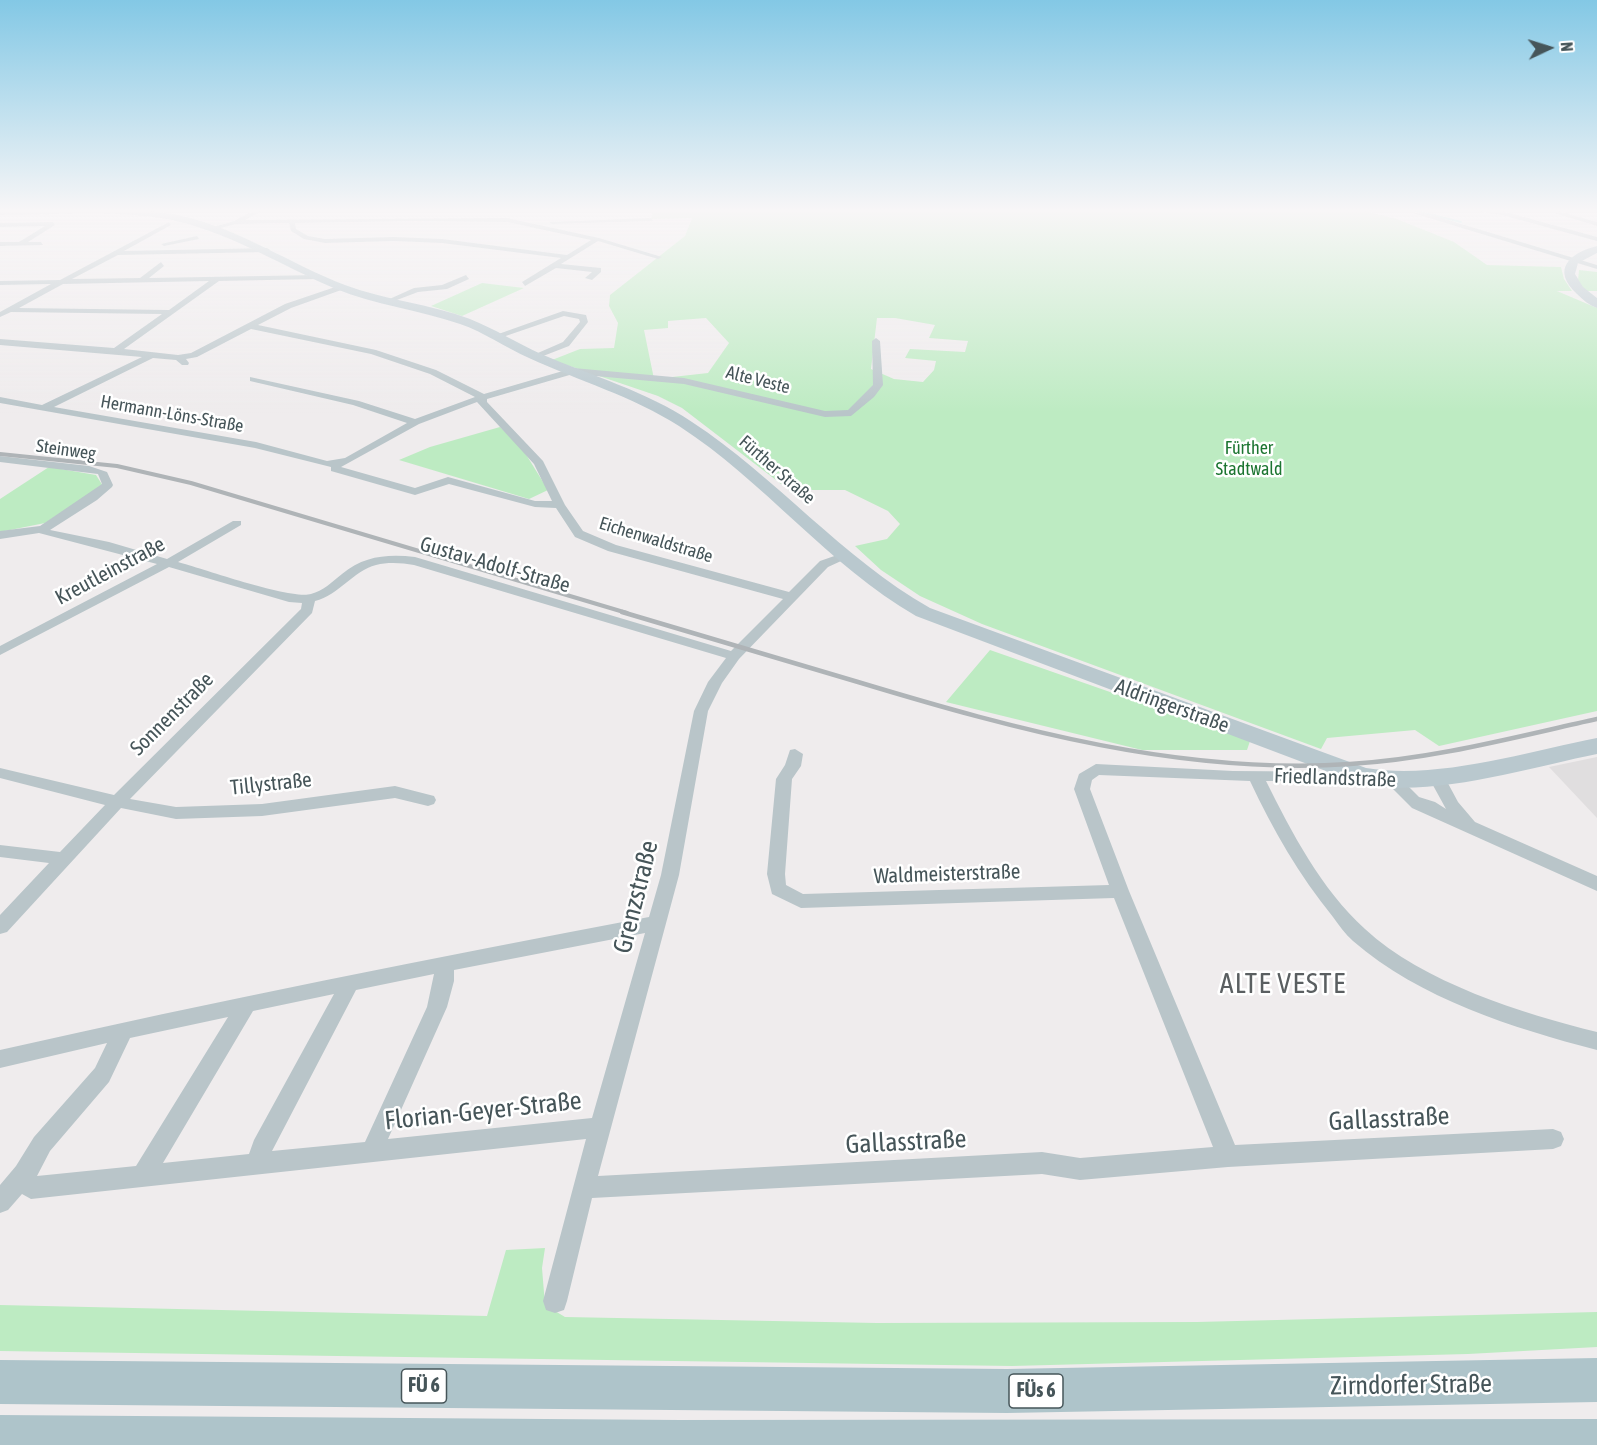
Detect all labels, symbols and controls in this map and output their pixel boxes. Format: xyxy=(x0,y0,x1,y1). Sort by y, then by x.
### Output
north arrow xyxy=(1519,18,1579,78)
text: N xyxy=(1558,41,1576,52)
street label: Alte Veste xyxy=(724,362,792,398)
street label: Hermann-Löns-Straße xyxy=(99,391,245,437)
street label: Fürther Straße xyxy=(735,431,819,509)
street label: Steinweg xyxy=(35,435,97,465)
park label: Fürther Stadtwald xyxy=(1216,437,1282,480)
street label: Eichenwaldstraße xyxy=(597,512,715,568)
street label: Kreutleinstraße xyxy=(51,532,169,610)
street label: Gustav-Adolf-Straße xyxy=(417,532,573,598)
street label: Sonnenstraße xyxy=(125,667,219,761)
street label: Aldringerstraße xyxy=(1112,674,1232,738)
street label: Friedlandstraße xyxy=(1273,763,1397,793)
street label: Tillystraße xyxy=(229,767,313,801)
street label: Grenzstraße xyxy=(607,837,665,957)
street label: Waldmeisterstraße xyxy=(873,859,1021,889)
district label: ALTE VESTE xyxy=(1220,967,1346,1001)
street label: Florian-Geyer-Straße xyxy=(383,1085,583,1137)
street label: Gallasstraße xyxy=(1328,1100,1450,1138)
street label: Gallasstraße xyxy=(845,1123,967,1161)
street label: Zirndorfer Straße xyxy=(1330,1368,1492,1402)
road number: FÜ 6 xyxy=(402,1369,446,1403)
road number: FÜs 6 xyxy=(1009,1374,1063,1408)

